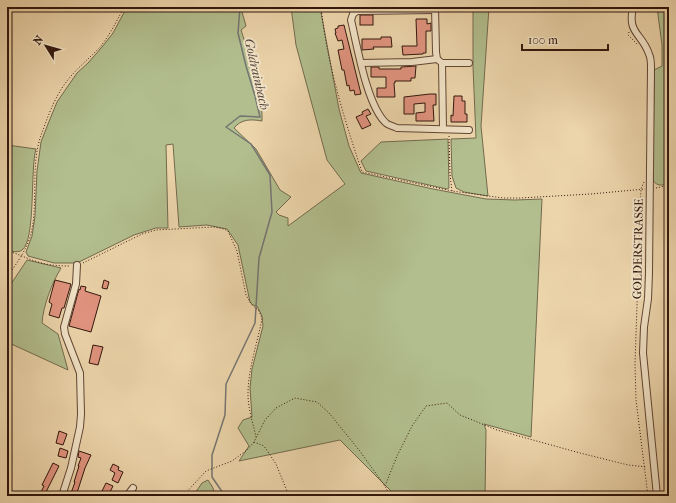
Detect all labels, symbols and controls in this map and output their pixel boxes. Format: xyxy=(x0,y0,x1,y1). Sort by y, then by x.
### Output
north arrow xyxy=(26,26,66,66)
scale bar xyxy=(522,26,608,52)
text: N xyxy=(31,33,47,48)
text: 100 m xyxy=(528,33,558,47)
water label: Goldrainbach xyxy=(242,37,273,111)
street label: GOLDERSTRASSE xyxy=(630,199,646,299)

